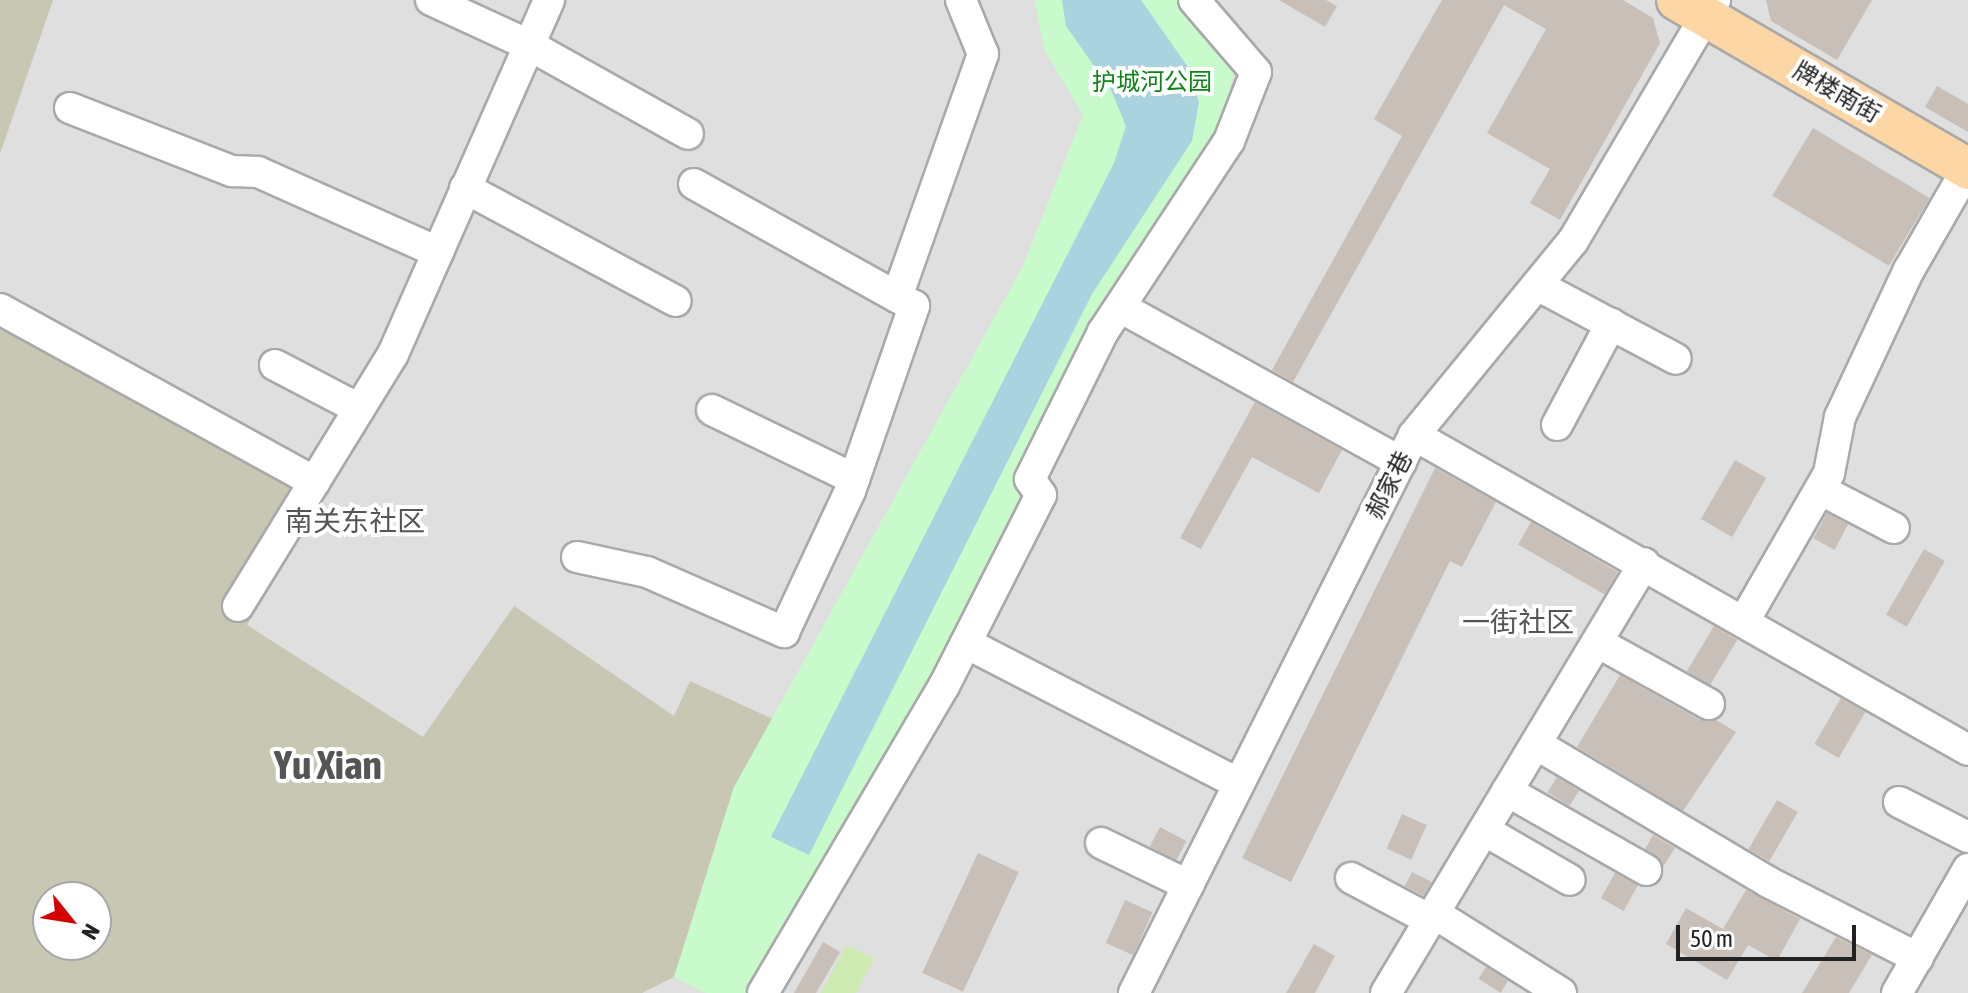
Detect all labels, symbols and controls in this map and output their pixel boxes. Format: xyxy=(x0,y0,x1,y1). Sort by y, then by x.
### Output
street label: 牌楼南街 xyxy=(1788,56,1886,128)
park label: 护城河公园 xyxy=(1092,68,1212,96)
street label: 郝家巷 xyxy=(1360,446,1418,524)
district label: 南关东社区 xyxy=(285,504,425,538)
district label: 一街社区 xyxy=(1462,605,1574,639)
district label: Yu Xian xyxy=(274,741,382,789)
north arrow xyxy=(32,881,112,961)
scale bar xyxy=(1680,909,1860,959)
text: N xyxy=(77,920,106,944)
text: 50 m xyxy=(1690,925,1733,952)

